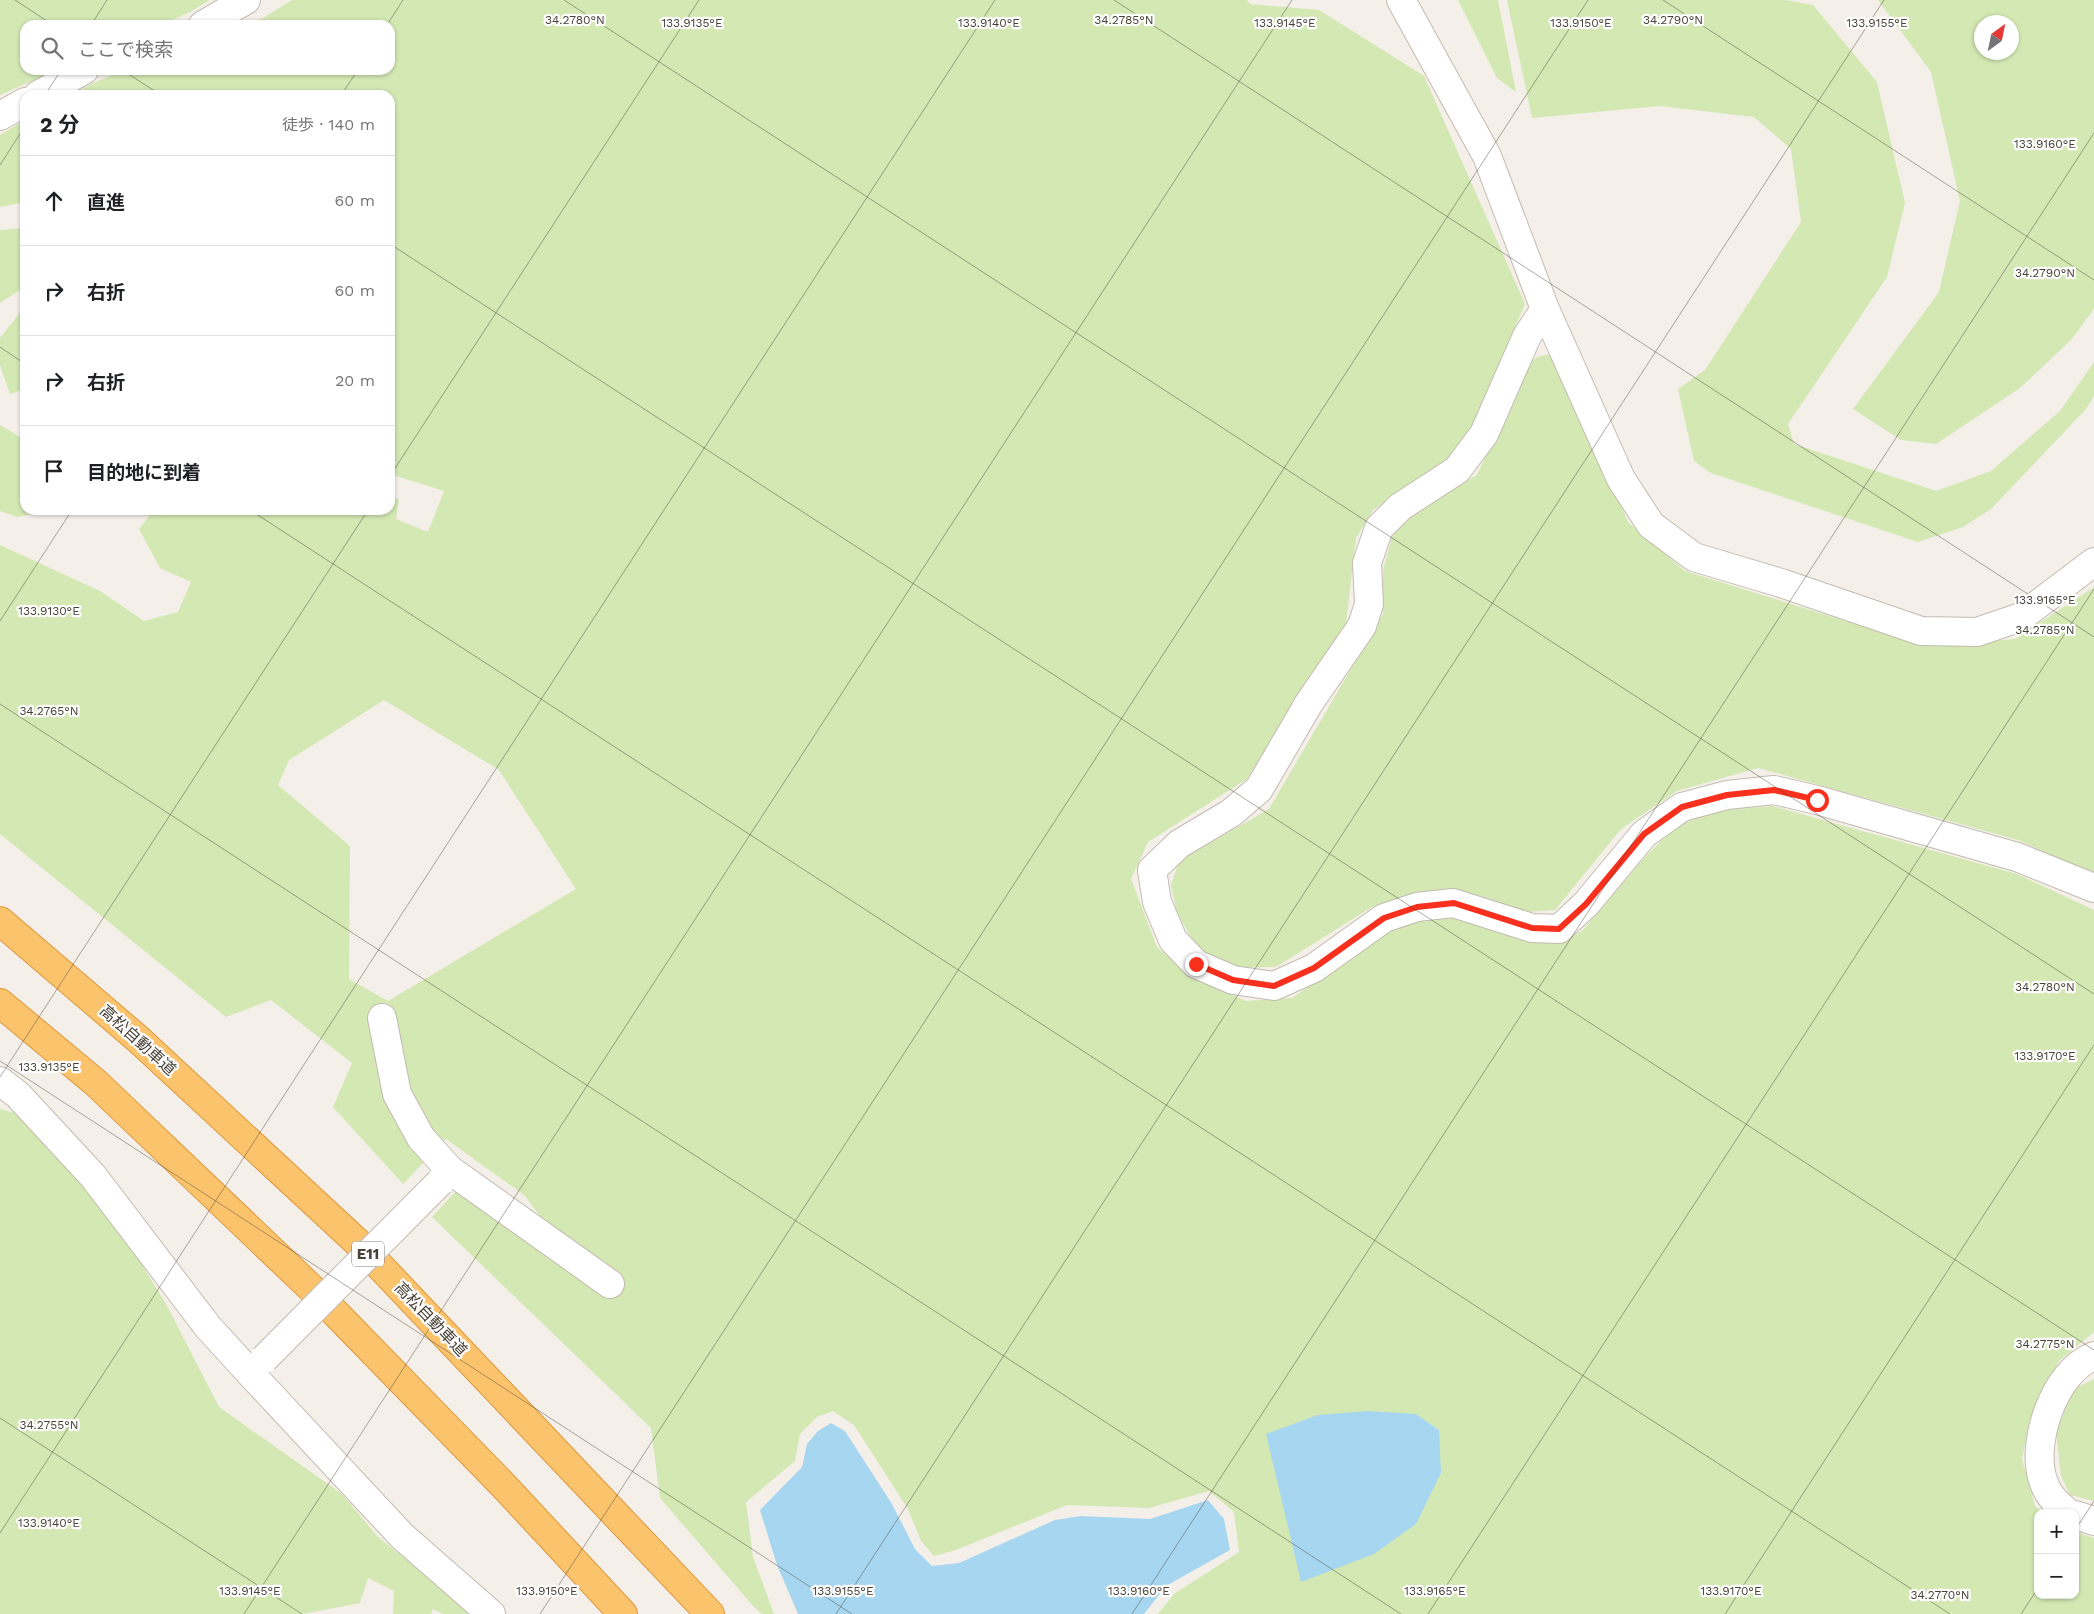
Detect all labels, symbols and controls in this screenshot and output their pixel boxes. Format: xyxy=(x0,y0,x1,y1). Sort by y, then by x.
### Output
text: 34.2780°N xyxy=(545,13,605,27)
text: 34.2785°N xyxy=(1094,13,1154,27)
text: 34.2790°N xyxy=(1643,13,1703,27)
north arrow xyxy=(1974,15,2019,60)
text: 133.9135°E xyxy=(661,16,723,30)
text: 133.9140°E xyxy=(958,16,1020,30)
text: 133.9145°E xyxy=(1254,16,1316,30)
text: 133.9150°E xyxy=(1550,16,1612,30)
text: 133.9155°E xyxy=(1846,16,1908,30)
search box xyxy=(20,20,395,75)
icon: search xyxy=(38,34,66,62)
text: ここで検索 xyxy=(78,38,173,61)
text: 2 分 xyxy=(40,112,80,137)
text: 徒歩 · 140 m xyxy=(282,115,375,134)
text: 133.9160°E xyxy=(2014,137,2076,151)
icon: ahead xyxy=(40,187,68,215)
text: 直進 xyxy=(87,191,125,214)
text: 60 m xyxy=(335,191,375,210)
text: 34.2790°N xyxy=(2015,266,2075,280)
icon: right xyxy=(40,277,68,305)
text: 右折 xyxy=(87,281,125,304)
text: 60 m xyxy=(335,281,375,300)
icon: right xyxy=(40,367,68,395)
text: 右折 xyxy=(87,371,125,394)
text: 20 m xyxy=(335,371,375,390)
icon: arrive xyxy=(40,457,68,485)
text: 目的地に到着 xyxy=(87,461,201,484)
text: 133.9165°E xyxy=(2014,593,2076,607)
text: 133.9130°E xyxy=(18,604,80,618)
text: 34.2785°N xyxy=(2015,623,2075,637)
text: 34.2765°N xyxy=(19,704,79,718)
route start xyxy=(1806,789,1829,812)
route end xyxy=(1185,953,1208,976)
text: 34.2780°N xyxy=(2015,980,2075,994)
street label: 高松自動車道 xyxy=(96,1001,180,1079)
text: 133.9170°E xyxy=(2014,1049,2076,1063)
text: 133.9135°E xyxy=(18,1060,80,1074)
road number: E11 xyxy=(352,1242,384,1266)
street label: 高松自動車道 xyxy=(391,1278,471,1360)
text: 34.2775°N xyxy=(2016,1337,2074,1351)
text: 34.2755°N xyxy=(19,1418,79,1432)
map controls xyxy=(2034,1509,2079,1599)
button: + xyxy=(2034,1509,2079,1554)
text: 133.9140°E xyxy=(18,1516,80,1530)
button: − xyxy=(2034,1554,2079,1599)
text: 133.9145°E xyxy=(219,1584,281,1598)
text: 133.9150°E xyxy=(516,1584,578,1598)
text: 133.9155°E xyxy=(812,1584,874,1598)
text: 133.9160°E xyxy=(1108,1584,1170,1598)
text: 133.9165°E xyxy=(1404,1584,1466,1598)
text: 133.9170°E xyxy=(1700,1584,1762,1598)
text: 34.2770°N xyxy=(1910,1588,1970,1602)

